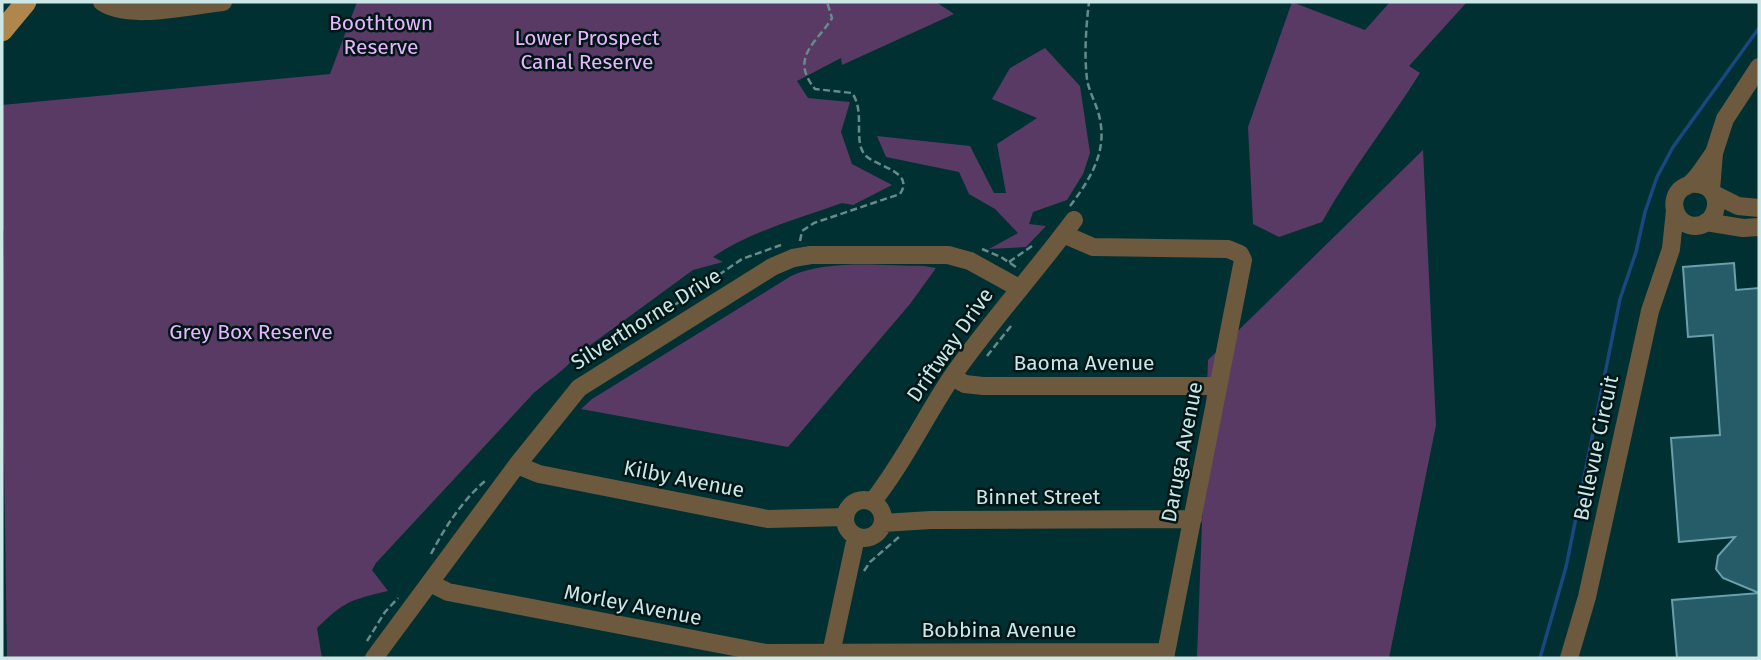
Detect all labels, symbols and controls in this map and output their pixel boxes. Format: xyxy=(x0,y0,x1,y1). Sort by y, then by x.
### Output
park label: Boothtown Reserve xyxy=(329,10,433,60)
park label: Lower Prospect Canal Reserve xyxy=(514,25,660,75)
street label: Silverthorne Drive xyxy=(566,262,726,376)
street label: Driftway Drive xyxy=(901,283,999,407)
park label: Grey Box Reserve xyxy=(169,319,333,345)
street label: Baoma Avenue xyxy=(1013,350,1155,376)
street label: Bellevue Circuit xyxy=(1568,372,1624,523)
street label: Daruga Avenue xyxy=(1156,380,1208,524)
street label: Kilby Avenue xyxy=(621,455,747,503)
street label: Binnet Street xyxy=(976,484,1101,510)
street label: Morley Avenue xyxy=(562,579,704,631)
street label: Bobbina Avenue xyxy=(922,617,1076,643)

